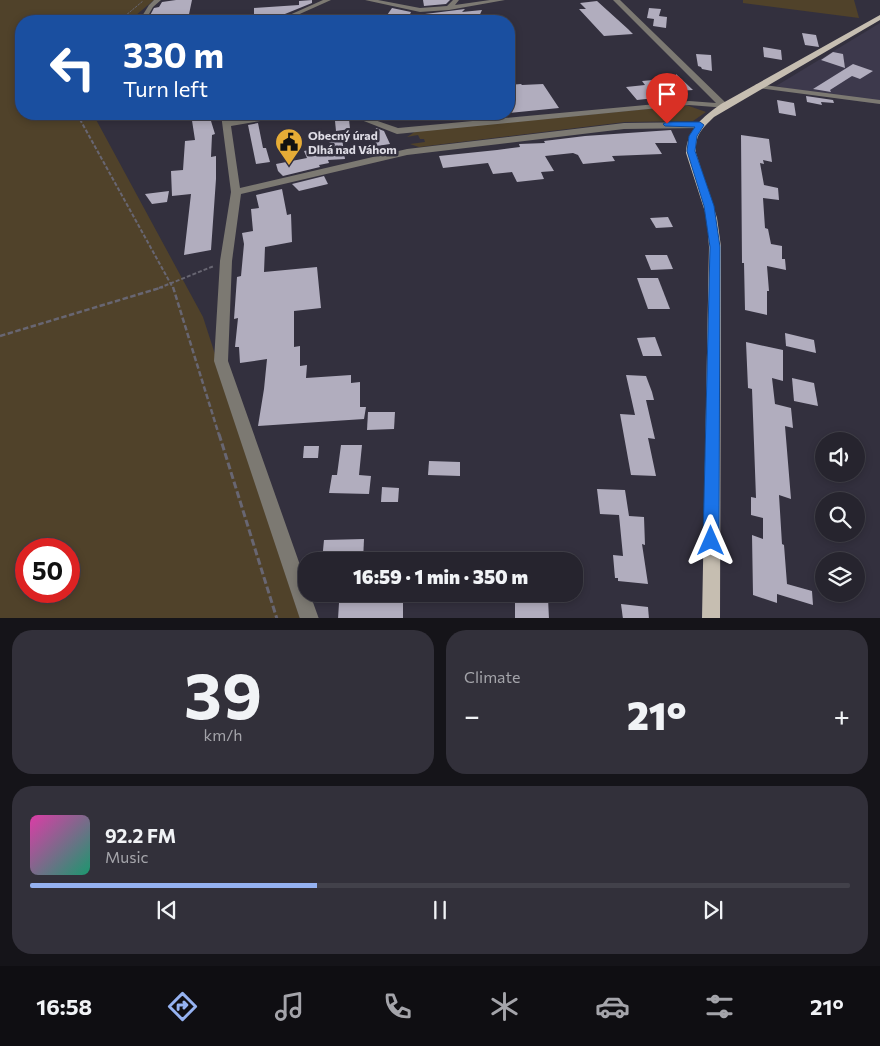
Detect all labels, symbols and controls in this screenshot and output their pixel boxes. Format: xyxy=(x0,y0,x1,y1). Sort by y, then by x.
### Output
text: 330 m xyxy=(123,32,224,75)
icon: left xyxy=(40,35,105,100)
pin xyxy=(646,73,688,124)
text: Turn left xyxy=(123,75,208,102)
icon: arrive xyxy=(653,80,681,108)
public building icon: Obecný úrad Dlhá nad Váhom xyxy=(274,127,304,166)
place label: Obecný úrad Dlhá nad Váhom xyxy=(308,128,397,156)
map controls xyxy=(815,432,865,602)
button: sound xyxy=(815,432,865,482)
button: search xyxy=(815,492,865,542)
position arrow xyxy=(684,514,736,566)
speed limit sign: 50 xyxy=(15,538,80,603)
button: layers xyxy=(815,552,865,602)
text: 16:59 · 1 min · 350 m xyxy=(353,565,528,588)
text: 39 xyxy=(184,653,262,732)
text: Climate xyxy=(464,667,520,686)
text: 21° xyxy=(627,691,687,738)
text: − xyxy=(464,698,480,732)
text: + xyxy=(834,698,850,732)
text: km/h xyxy=(204,725,242,744)
text: 92.2 FM xyxy=(105,824,176,847)
text: Music xyxy=(105,847,149,866)
icon: previous xyxy=(153,896,181,924)
icon: pause xyxy=(426,896,454,924)
icon: next xyxy=(699,896,727,924)
icon: directions xyxy=(165,989,200,1024)
icon: music xyxy=(272,989,307,1024)
icon: phone xyxy=(380,989,415,1024)
icon: climate xyxy=(487,989,522,1024)
icon: car xyxy=(595,989,630,1024)
icon: filters xyxy=(702,989,737,1024)
text: 16:58 xyxy=(36,993,92,1020)
text: 21° xyxy=(810,993,844,1020)

